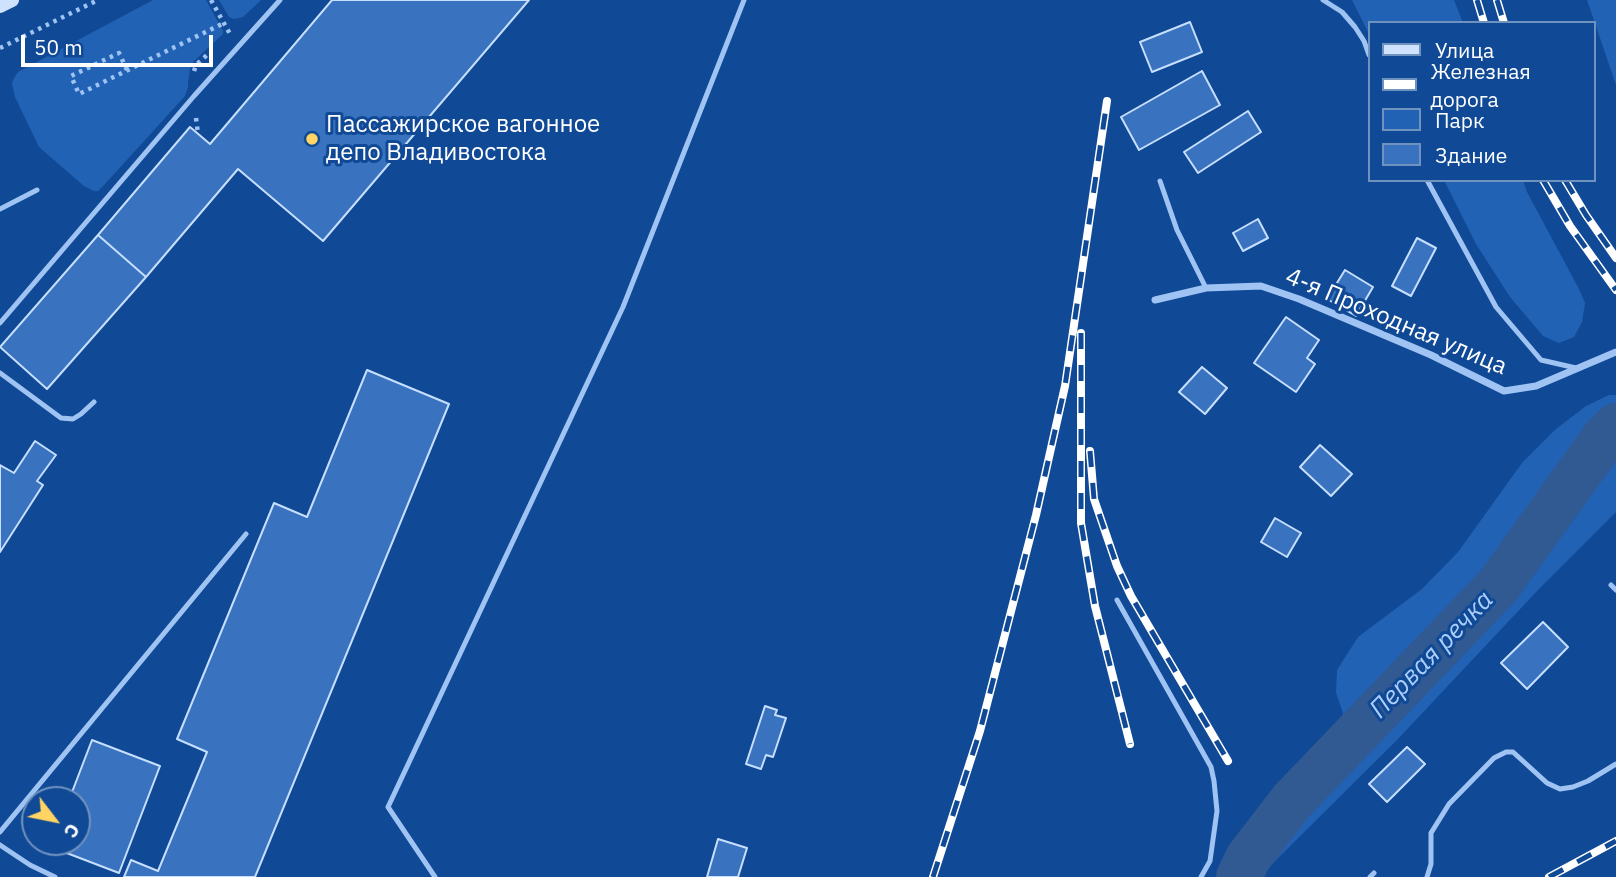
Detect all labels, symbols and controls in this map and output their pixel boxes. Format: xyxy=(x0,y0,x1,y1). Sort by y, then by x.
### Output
scale bar xyxy=(24,21,217,65)
legend xyxy=(1368,21,1595,182)
text: 50 m xyxy=(34,33,83,61)
text: Улица xyxy=(1435,36,1494,64)
text: Железная дорога xyxy=(1431,57,1531,113)
text: Парк xyxy=(1435,106,1485,134)
place label: Пассажирское вагонное депо Владивостока xyxy=(326,111,600,167)
marker: Пассажирское вагонное депо Владивостока xyxy=(304,131,320,147)
text: Здание xyxy=(1435,141,1507,169)
street label: 4-я Проходная улица xyxy=(1281,262,1511,382)
water label: Первая речка xyxy=(1364,585,1500,725)
north arrow xyxy=(21,786,91,856)
text: С xyxy=(59,819,86,843)

